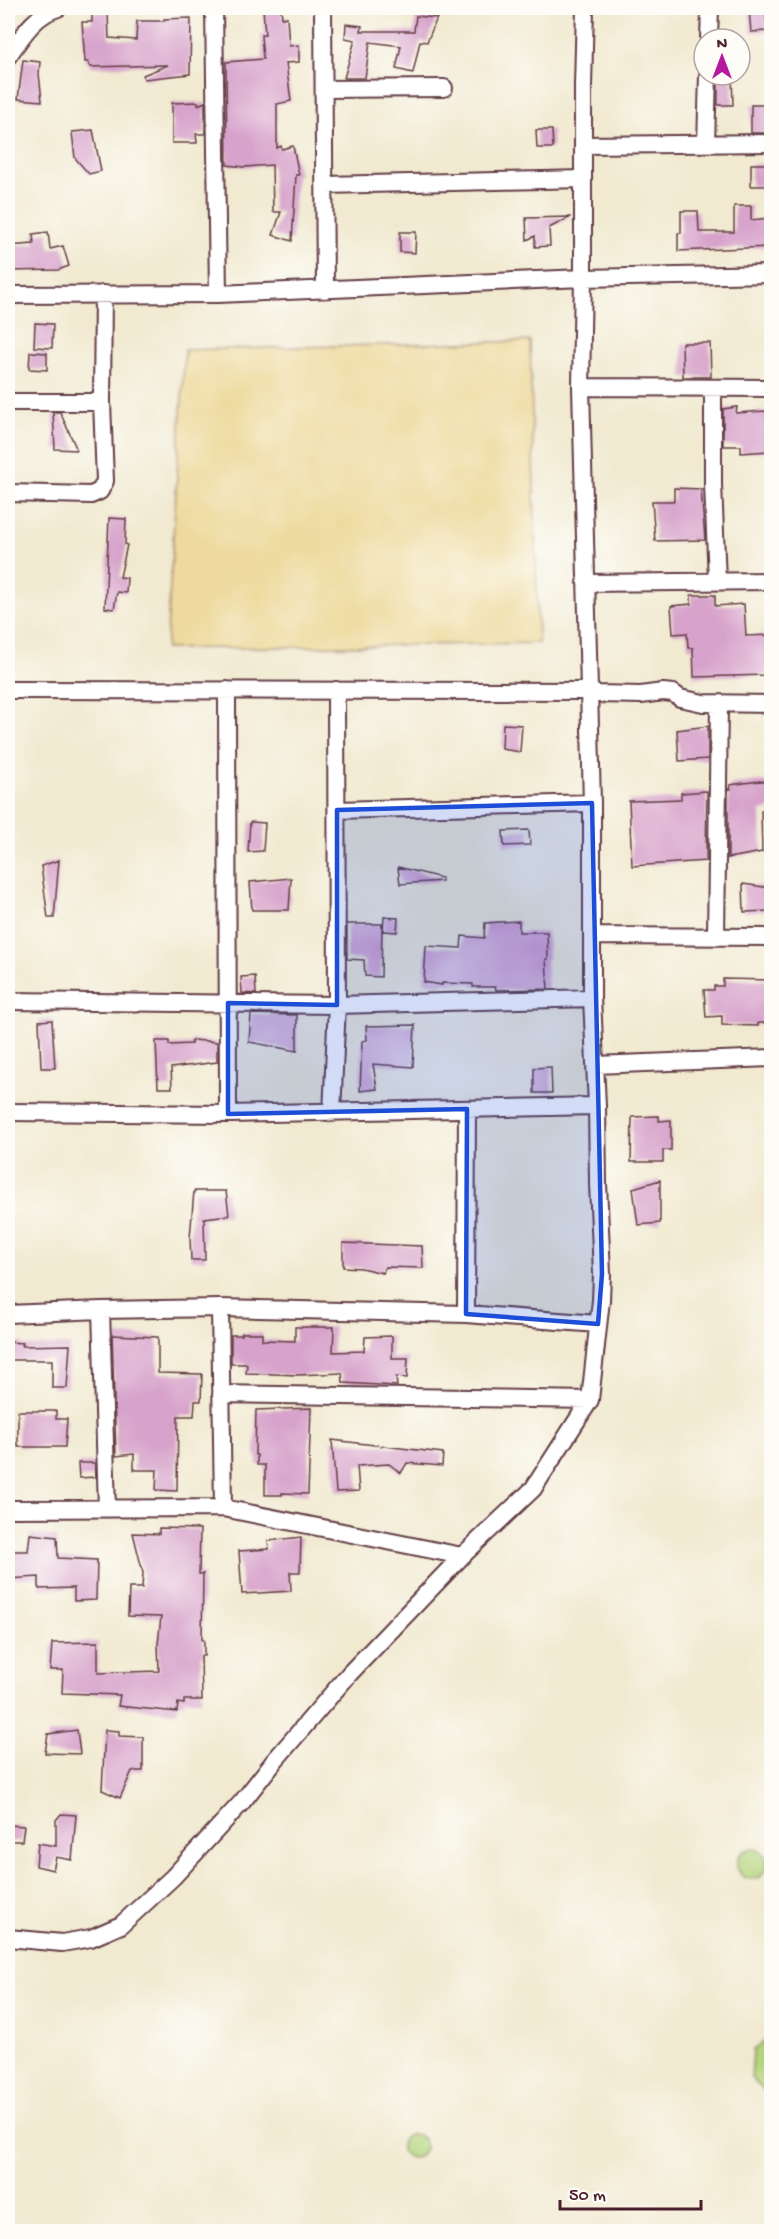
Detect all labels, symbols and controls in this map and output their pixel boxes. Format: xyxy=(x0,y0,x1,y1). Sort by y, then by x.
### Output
north arrow xyxy=(692,27,752,87)
text: N xyxy=(717,36,728,55)
scale bar xyxy=(560,2173,701,2211)
text: 50 m xyxy=(569,2186,606,2207)

